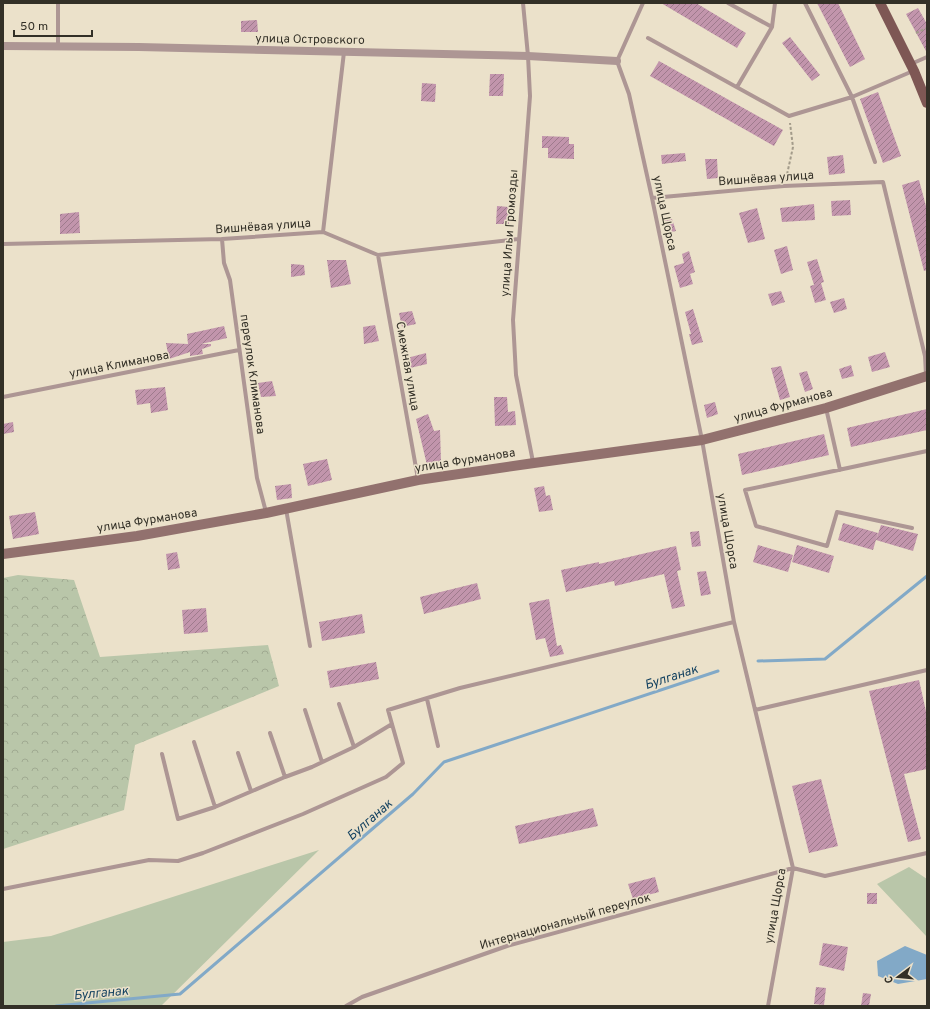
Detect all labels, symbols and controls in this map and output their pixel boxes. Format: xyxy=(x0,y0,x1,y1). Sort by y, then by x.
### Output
scale bar xyxy=(14,12,92,38)
text: 50 m xyxy=(20,19,48,35)
street label: улица Островского xyxy=(255,31,365,49)
street label: Вишнёвая улица xyxy=(718,168,814,190)
street label: улица Ильи Громозды xyxy=(498,169,522,297)
street label: улица Щорса xyxy=(648,174,680,252)
street label: Вишнёвая улица xyxy=(215,216,311,238)
street label: переулок Климанова xyxy=(236,313,268,435)
street label: Смежная улица xyxy=(391,320,423,412)
street label: улица Климанова xyxy=(68,347,170,383)
street label: улица Фурманова xyxy=(732,385,834,427)
street label: улица Фурманова xyxy=(414,445,517,477)
street label: улица Щорса xyxy=(712,492,742,570)
street label: улица Фурманова xyxy=(96,505,199,537)
water label: Булганак xyxy=(643,662,701,694)
water label: Булганак xyxy=(344,796,397,845)
street label: улица Щорса xyxy=(761,867,791,945)
street label: Интернациональный переулок xyxy=(478,890,653,954)
north arrow xyxy=(878,957,918,997)
text: С xyxy=(882,974,897,985)
water label: Булганак xyxy=(73,984,130,1004)

